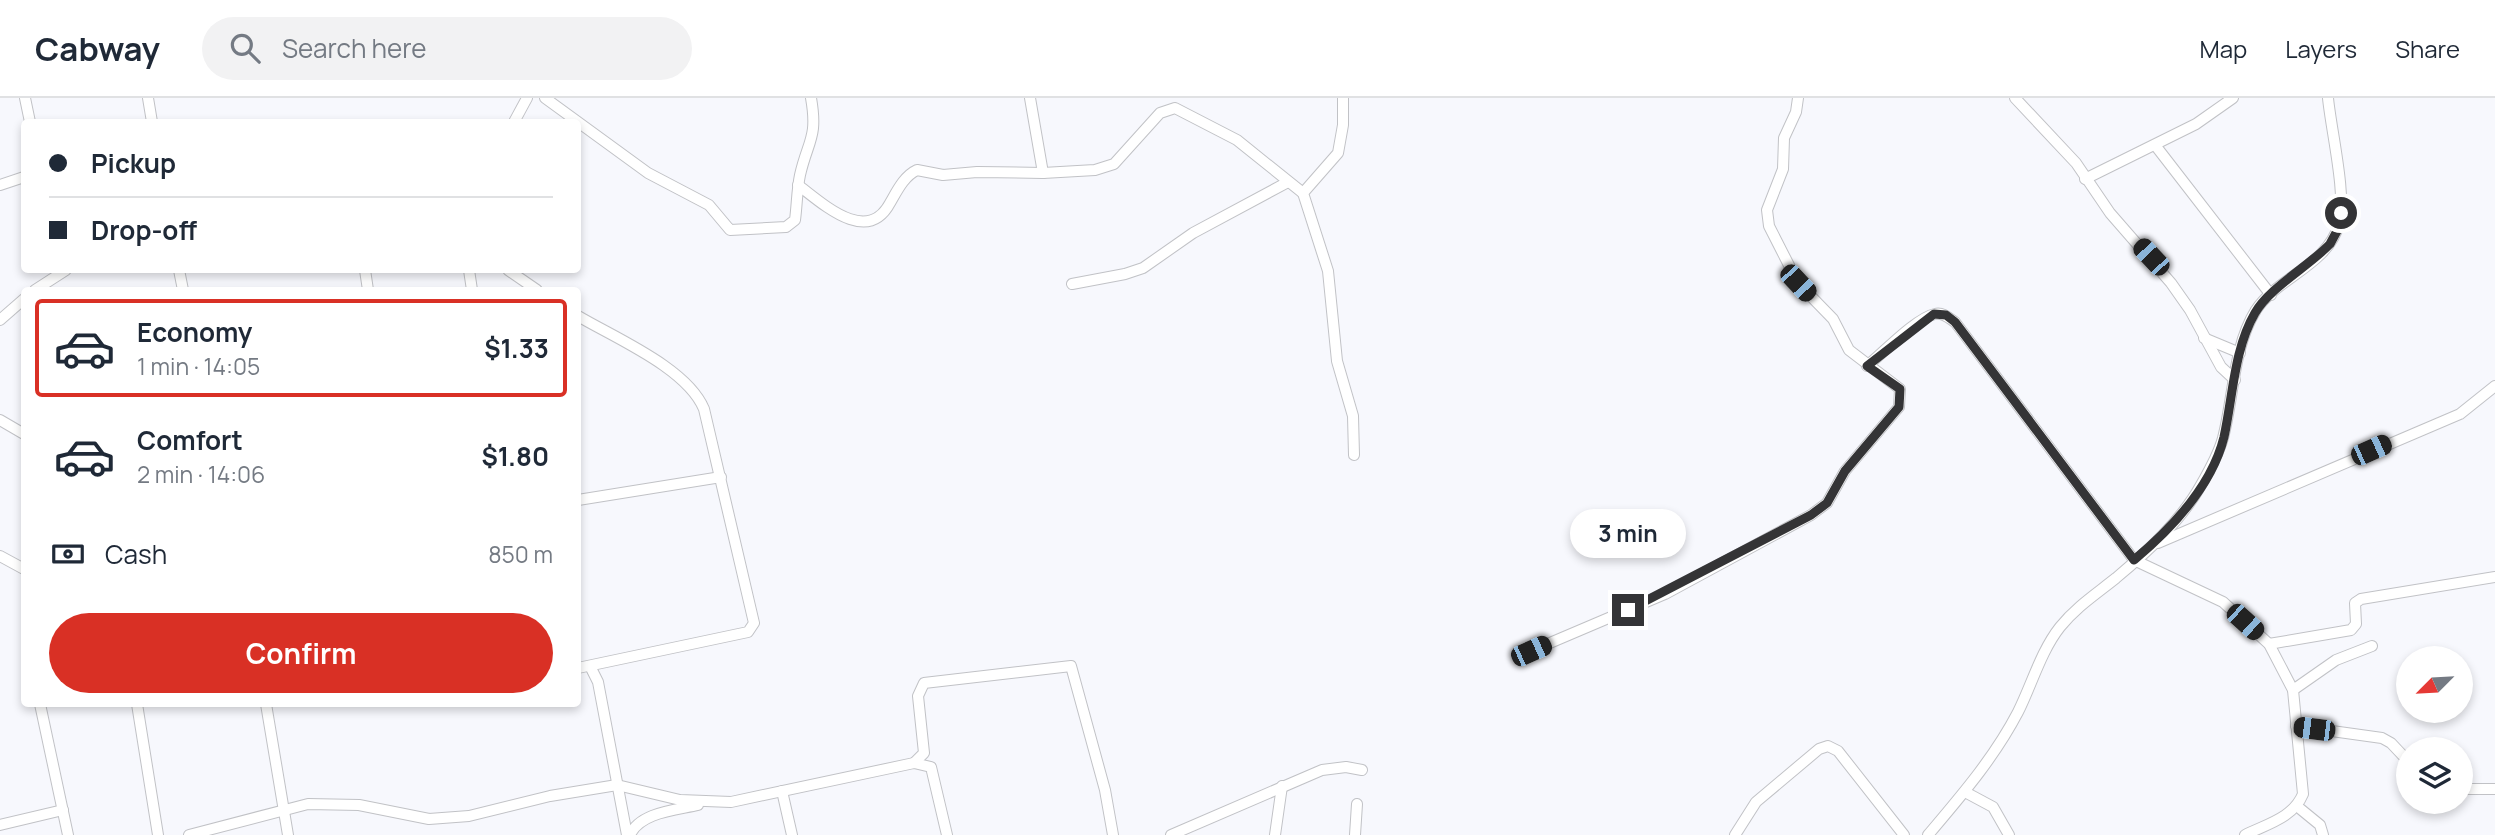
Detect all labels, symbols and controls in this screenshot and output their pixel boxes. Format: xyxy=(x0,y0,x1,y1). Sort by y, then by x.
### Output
search box xyxy=(202,17,692,80)
text: Cabway xyxy=(35,26,160,71)
icon: search xyxy=(226,29,264,67)
text: Search here xyxy=(282,30,427,66)
text: Map xyxy=(2200,32,2247,65)
text: Layers xyxy=(2285,32,2357,65)
text: Share xyxy=(2395,32,2460,65)
text: Pickup xyxy=(91,145,176,181)
route start xyxy=(2325,197,2357,229)
text: Drop-off xyxy=(91,212,197,248)
car xyxy=(2129,234,2174,280)
car xyxy=(1776,260,1821,306)
text: Economy xyxy=(137,314,252,350)
icon: car xyxy=(53,317,116,380)
text: $1.33 xyxy=(484,330,549,366)
text: 1 min · 14:05 xyxy=(137,350,260,382)
text: Comfort xyxy=(137,422,243,458)
icon: car xyxy=(53,425,116,488)
car xyxy=(2348,432,2395,468)
text: $1.80 xyxy=(481,438,549,474)
text: 2 min · 14:06 xyxy=(137,458,265,490)
callout: 3 min xyxy=(1570,508,1686,558)
text: 3 min xyxy=(1598,517,1658,549)
icon: cash xyxy=(49,535,87,573)
text: Cash xyxy=(105,536,167,572)
text: 850 m xyxy=(488,538,553,570)
route end xyxy=(1612,594,1644,626)
car xyxy=(2223,600,2268,644)
button: Confirm xyxy=(49,613,553,693)
car xyxy=(1508,633,1555,669)
north arrow xyxy=(2396,646,2473,723)
map controls xyxy=(2396,646,2473,814)
car xyxy=(2292,716,2337,742)
button: layers xyxy=(2396,737,2473,814)

